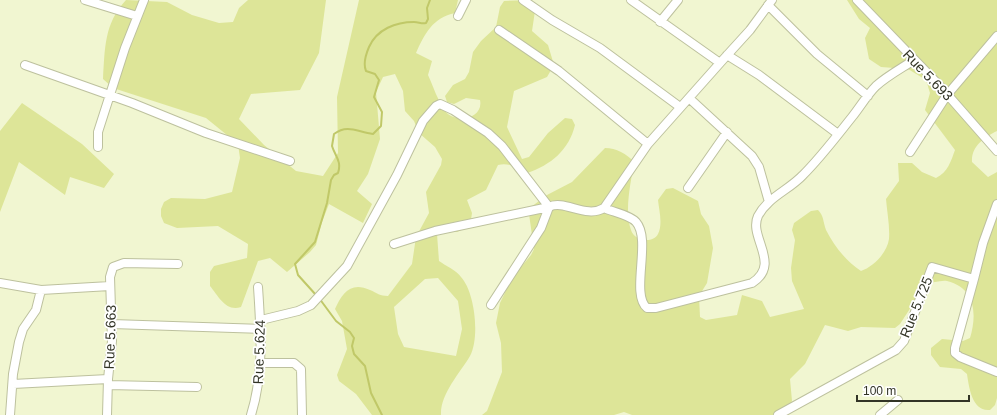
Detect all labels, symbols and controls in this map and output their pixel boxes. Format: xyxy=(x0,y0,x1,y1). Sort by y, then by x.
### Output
street label: Rue 5.693 xyxy=(900,46,956,104)
street label: Rue 5.725 xyxy=(896,274,936,340)
street label: Rue 5.663 xyxy=(101,304,119,370)
street label: Rue 5.624 xyxy=(250,319,268,385)
scale bar xyxy=(857,377,969,403)
text: 100 m xyxy=(863,384,896,398)

